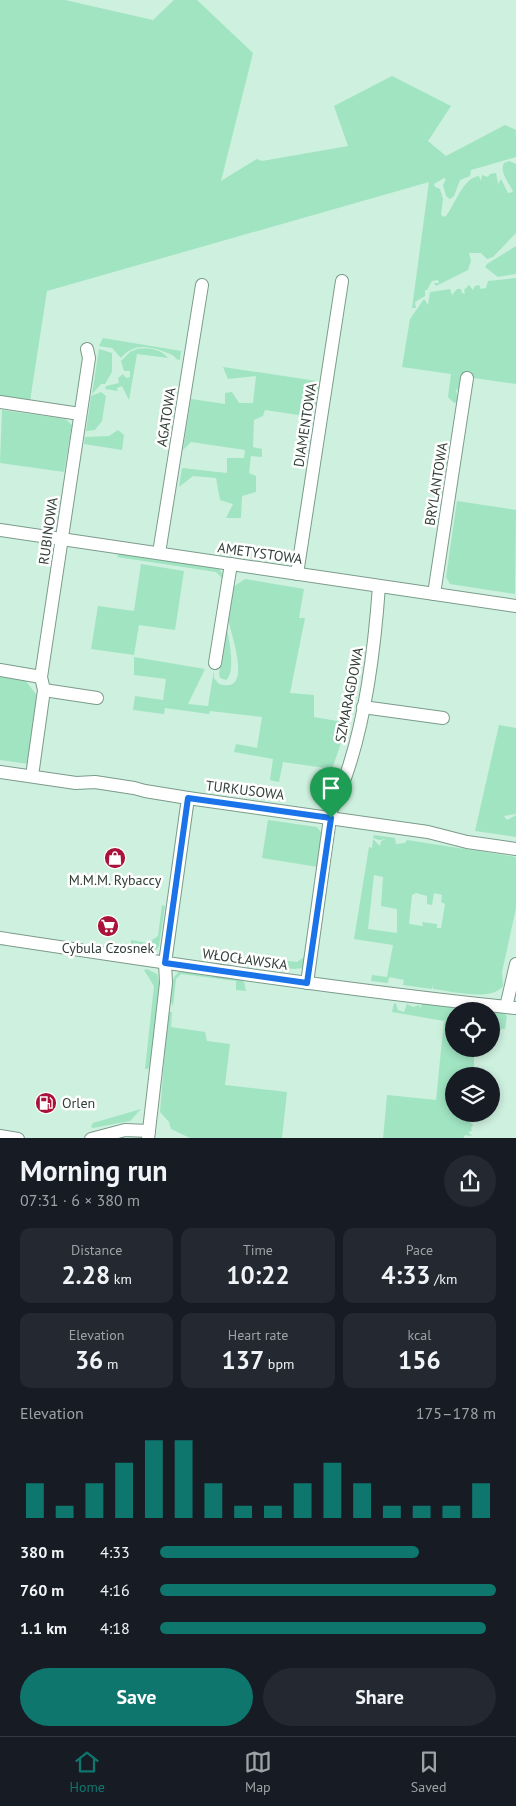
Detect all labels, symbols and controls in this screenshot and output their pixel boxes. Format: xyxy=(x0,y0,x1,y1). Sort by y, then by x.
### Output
street label: DIAMENTOWA xyxy=(289,381,321,468)
street label: AGATOWA xyxy=(152,385,180,448)
street label: BRYLANTOWA xyxy=(421,440,452,527)
street label: RUBINOWA xyxy=(34,495,62,566)
street label: AMETYSTOWA xyxy=(216,538,304,568)
street label: SZMARAGDOWA xyxy=(331,645,367,744)
pin xyxy=(310,767,352,818)
icon: arrive xyxy=(317,774,345,802)
street label: TURKUSOWA xyxy=(205,776,286,804)
shop icon: M.M.M. Rybaccy xyxy=(103,846,127,870)
place label: M.M.M. Rybaccy xyxy=(69,871,162,889)
supermarket icon: Cybula Czosnek xyxy=(96,914,120,938)
place label: Cybula Czosnek xyxy=(62,939,154,957)
street label: WŁOCŁAWSKA xyxy=(201,944,290,974)
map controls xyxy=(445,1002,500,1122)
button: locate xyxy=(445,1002,500,1057)
button: layers xyxy=(445,1067,500,1122)
fuel station icon: Orlen xyxy=(34,1091,58,1115)
place label: Orlen xyxy=(62,1094,95,1112)
text: Morning run xyxy=(20,1152,168,1189)
button: share xyxy=(444,1155,496,1207)
text: 07:31 · 6 × 380 m xyxy=(20,1190,140,1210)
text: Distance xyxy=(71,1241,122,1259)
text: Time xyxy=(243,1241,273,1259)
text: Pace xyxy=(406,1241,433,1259)
text: 2.28 xyxy=(61,1259,110,1291)
text: 10:22 xyxy=(226,1259,290,1291)
text: 4:33 xyxy=(381,1259,431,1291)
text: km xyxy=(110,1270,132,1288)
text: /km xyxy=(431,1270,457,1288)
text: Elevation xyxy=(69,1326,125,1344)
text: Heart rate xyxy=(228,1326,288,1344)
text: kcal xyxy=(407,1326,431,1344)
text: 36 xyxy=(75,1344,103,1376)
text: 137 xyxy=(222,1344,264,1376)
text: 156 xyxy=(398,1344,441,1376)
text: m xyxy=(103,1355,118,1373)
text: bpm xyxy=(264,1355,294,1373)
text: Elevation xyxy=(20,1403,84,1423)
text: 175–178 m xyxy=(416,1403,496,1423)
text: 380 m xyxy=(20,1542,64,1562)
text: 4:33 xyxy=(100,1542,130,1562)
text: 760 m xyxy=(20,1580,64,1600)
text: 4:16 xyxy=(100,1580,130,1600)
text: 1.1 km xyxy=(20,1618,67,1638)
text: 4:18 xyxy=(100,1618,130,1638)
button: Save xyxy=(20,1668,253,1726)
button: Share xyxy=(263,1668,496,1726)
tab: Home xyxy=(69,1748,105,1796)
tab: Map xyxy=(244,1748,272,1796)
tab: Saved xyxy=(411,1748,446,1796)

